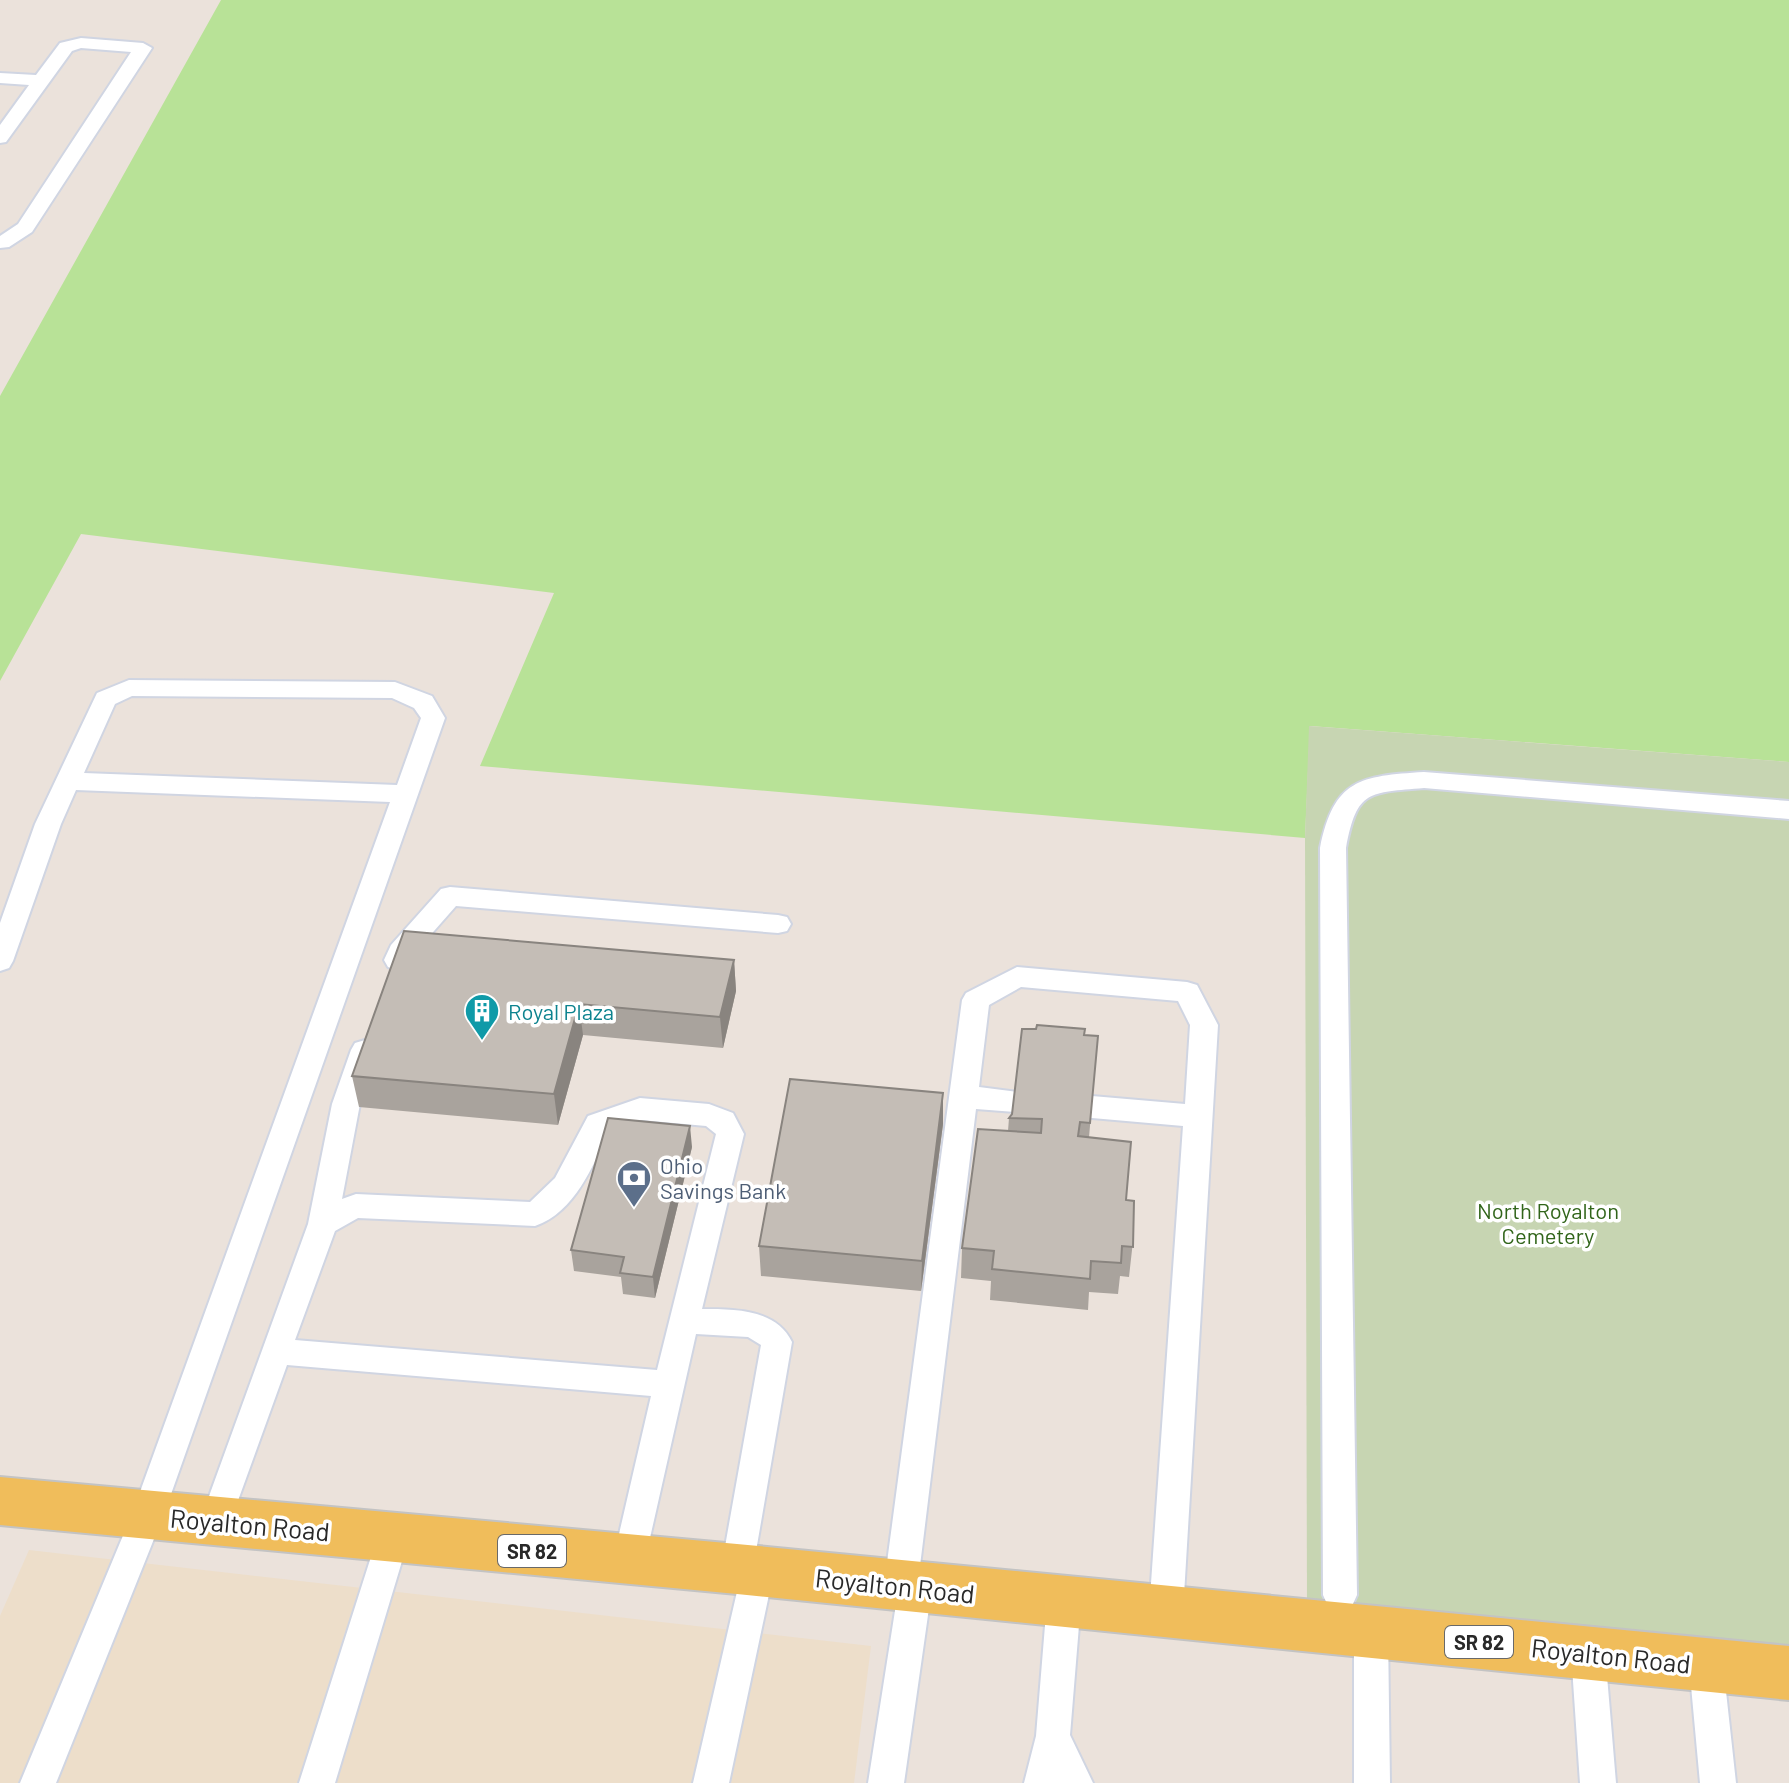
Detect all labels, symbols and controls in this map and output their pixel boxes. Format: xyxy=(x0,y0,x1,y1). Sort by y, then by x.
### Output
building icon: Royal Plaza xyxy=(463,992,501,1042)
place label: Royal Plaza xyxy=(508,998,614,1024)
place label: Ohio Savings Bank xyxy=(660,1152,786,1203)
bank icon: Ohio Savings Bank xyxy=(615,1159,653,1209)
park label: North Royalton Cemetery xyxy=(1477,1197,1619,1248)
street label: Royalton Road xyxy=(169,1502,331,1546)
road number: SR 82 xyxy=(498,1535,566,1567)
street label: Royalton Road xyxy=(814,1561,976,1609)
road number: SR 82 xyxy=(1445,1626,1513,1658)
street label: Royalton Road xyxy=(1530,1631,1692,1679)

